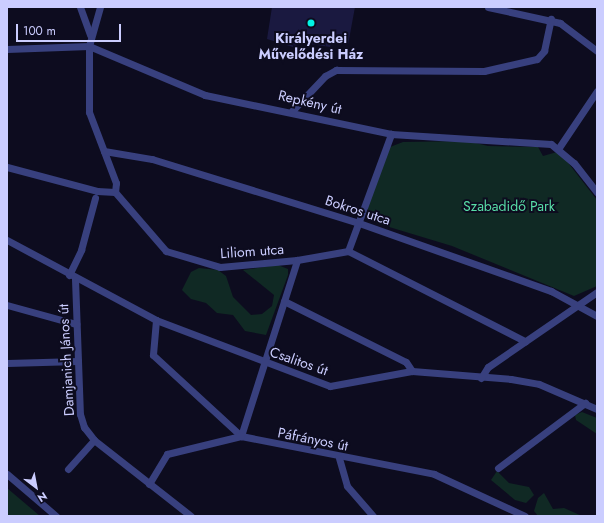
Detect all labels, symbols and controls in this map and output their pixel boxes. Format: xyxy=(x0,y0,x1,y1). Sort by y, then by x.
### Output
scale bar xyxy=(18,16,123,42)
marker: Királyerdei Művelődési Ház xyxy=(306,18,316,28)
text: 100 m xyxy=(23,22,56,40)
place label: Királyerdei Művelődési Ház xyxy=(259,30,363,62)
street label: Repkény út xyxy=(277,87,343,117)
street label: Bokros utca xyxy=(323,192,393,228)
park label: Szabadidő Park xyxy=(463,198,555,214)
street label: Liliom utca xyxy=(220,240,284,262)
street label: Damjanich János út xyxy=(55,303,77,417)
street label: Csalitos út xyxy=(268,343,330,379)
street label: Páfrányos út xyxy=(276,424,350,454)
north arrow xyxy=(16,467,56,507)
text: N xyxy=(34,488,50,506)

